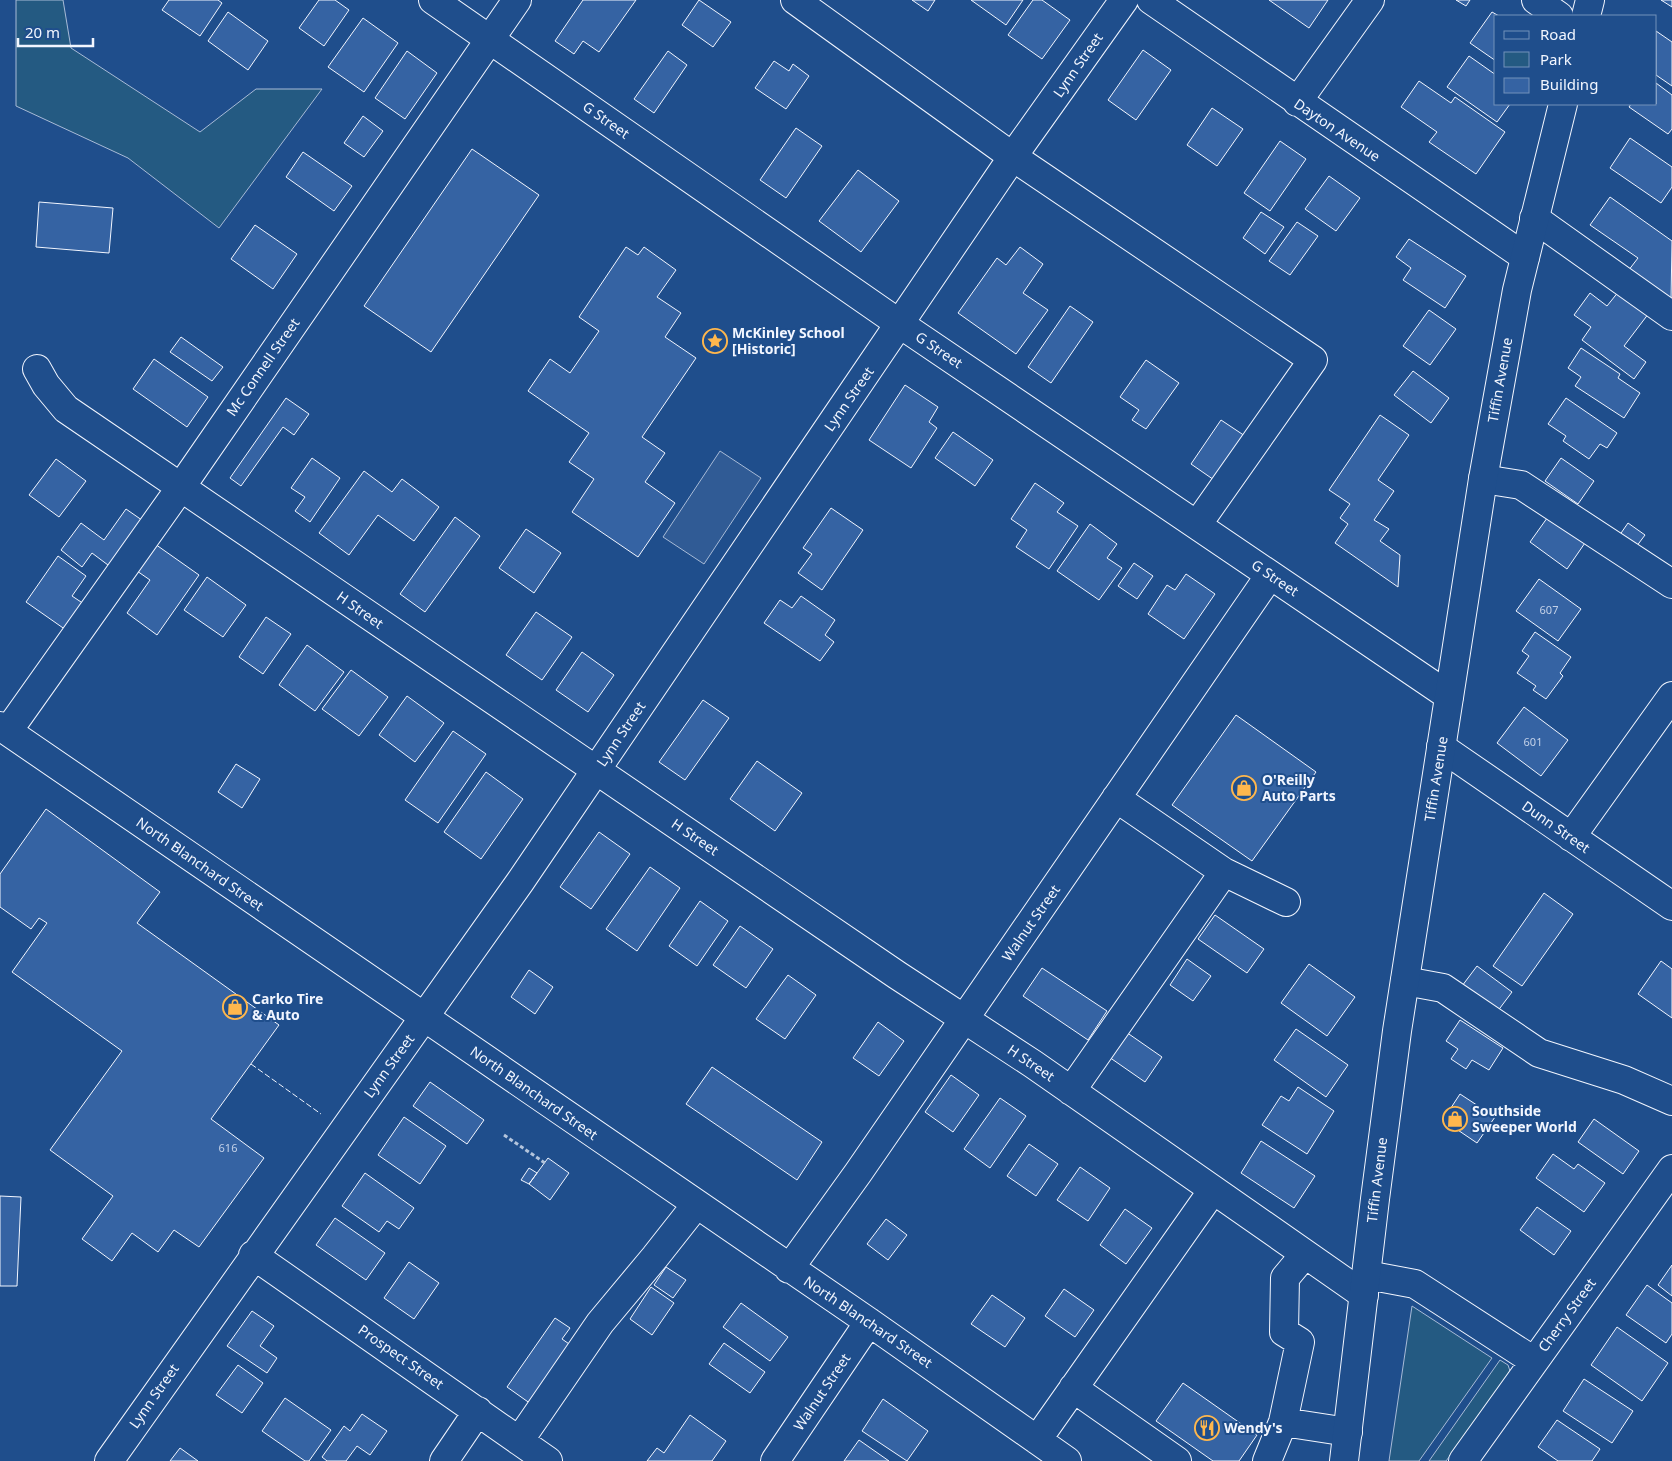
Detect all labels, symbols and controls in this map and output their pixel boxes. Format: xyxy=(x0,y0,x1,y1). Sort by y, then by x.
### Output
scale bar xyxy=(18,15,92,47)
legend xyxy=(1494,15,1657,105)
text: 20 m xyxy=(25,22,60,42)
text: Road xyxy=(1540,24,1576,44)
street label: Lynn Street xyxy=(1048,29,1107,101)
text: Park xyxy=(1540,49,1572,69)
text: Building xyxy=(1540,74,1598,94)
street label: Dayton Avenue xyxy=(1290,94,1384,166)
street label: G Street xyxy=(579,97,633,143)
street label: Mc Connell Street xyxy=(222,314,304,419)
place label: McKinley School [Historic] xyxy=(732,323,845,358)
street label: G Street xyxy=(912,327,967,372)
place icon: McKinley School [Historic] xyxy=(702,328,728,354)
street label: Tiffin Avenue xyxy=(1483,336,1516,424)
street label: Lynn Street xyxy=(819,363,878,435)
street label: G Street xyxy=(1248,555,1303,600)
street label: H Street xyxy=(333,587,387,633)
house number: 607 xyxy=(1540,602,1558,617)
street label: Lynn Street xyxy=(592,698,649,770)
house number: 601 xyxy=(1524,734,1542,749)
street label: Tiffin Avenue xyxy=(1419,735,1452,823)
place label: O'Reilly Auto Parts xyxy=(1262,770,1336,805)
shop icon: O'Reilly Auto Parts xyxy=(1231,775,1257,801)
street label: Dunn Street xyxy=(1519,796,1594,857)
street label: North Blanchard Street xyxy=(133,812,268,915)
street label: H Street xyxy=(668,814,723,859)
street label: Walnut Street xyxy=(997,881,1064,965)
place label: Carko Tire & Auto xyxy=(252,989,323,1024)
shop icon: Carko Tire & Auto xyxy=(222,994,248,1020)
street label: Lynn Street xyxy=(359,1030,418,1101)
street label: H Street xyxy=(1004,1040,1059,1085)
street label: North Blanchard Street xyxy=(467,1041,602,1144)
place label: Southside Sweeper World xyxy=(1472,1101,1577,1136)
shop icon: Southside Sweeper World xyxy=(1442,1106,1468,1132)
street label: Tiffin Avenue xyxy=(1362,1136,1391,1224)
house number: 616 xyxy=(219,1140,237,1155)
street label: North Blanchard Street xyxy=(800,1271,936,1372)
street label: Cherry Street xyxy=(1533,1274,1600,1355)
street label: Prospect Street xyxy=(355,1320,448,1393)
street label: Walnut Street xyxy=(789,1349,854,1434)
street label: Lynn Street xyxy=(124,1360,183,1432)
restaurant icon: Wendy's xyxy=(1194,1415,1220,1441)
place label: Wendy's xyxy=(1224,1418,1282,1437)

